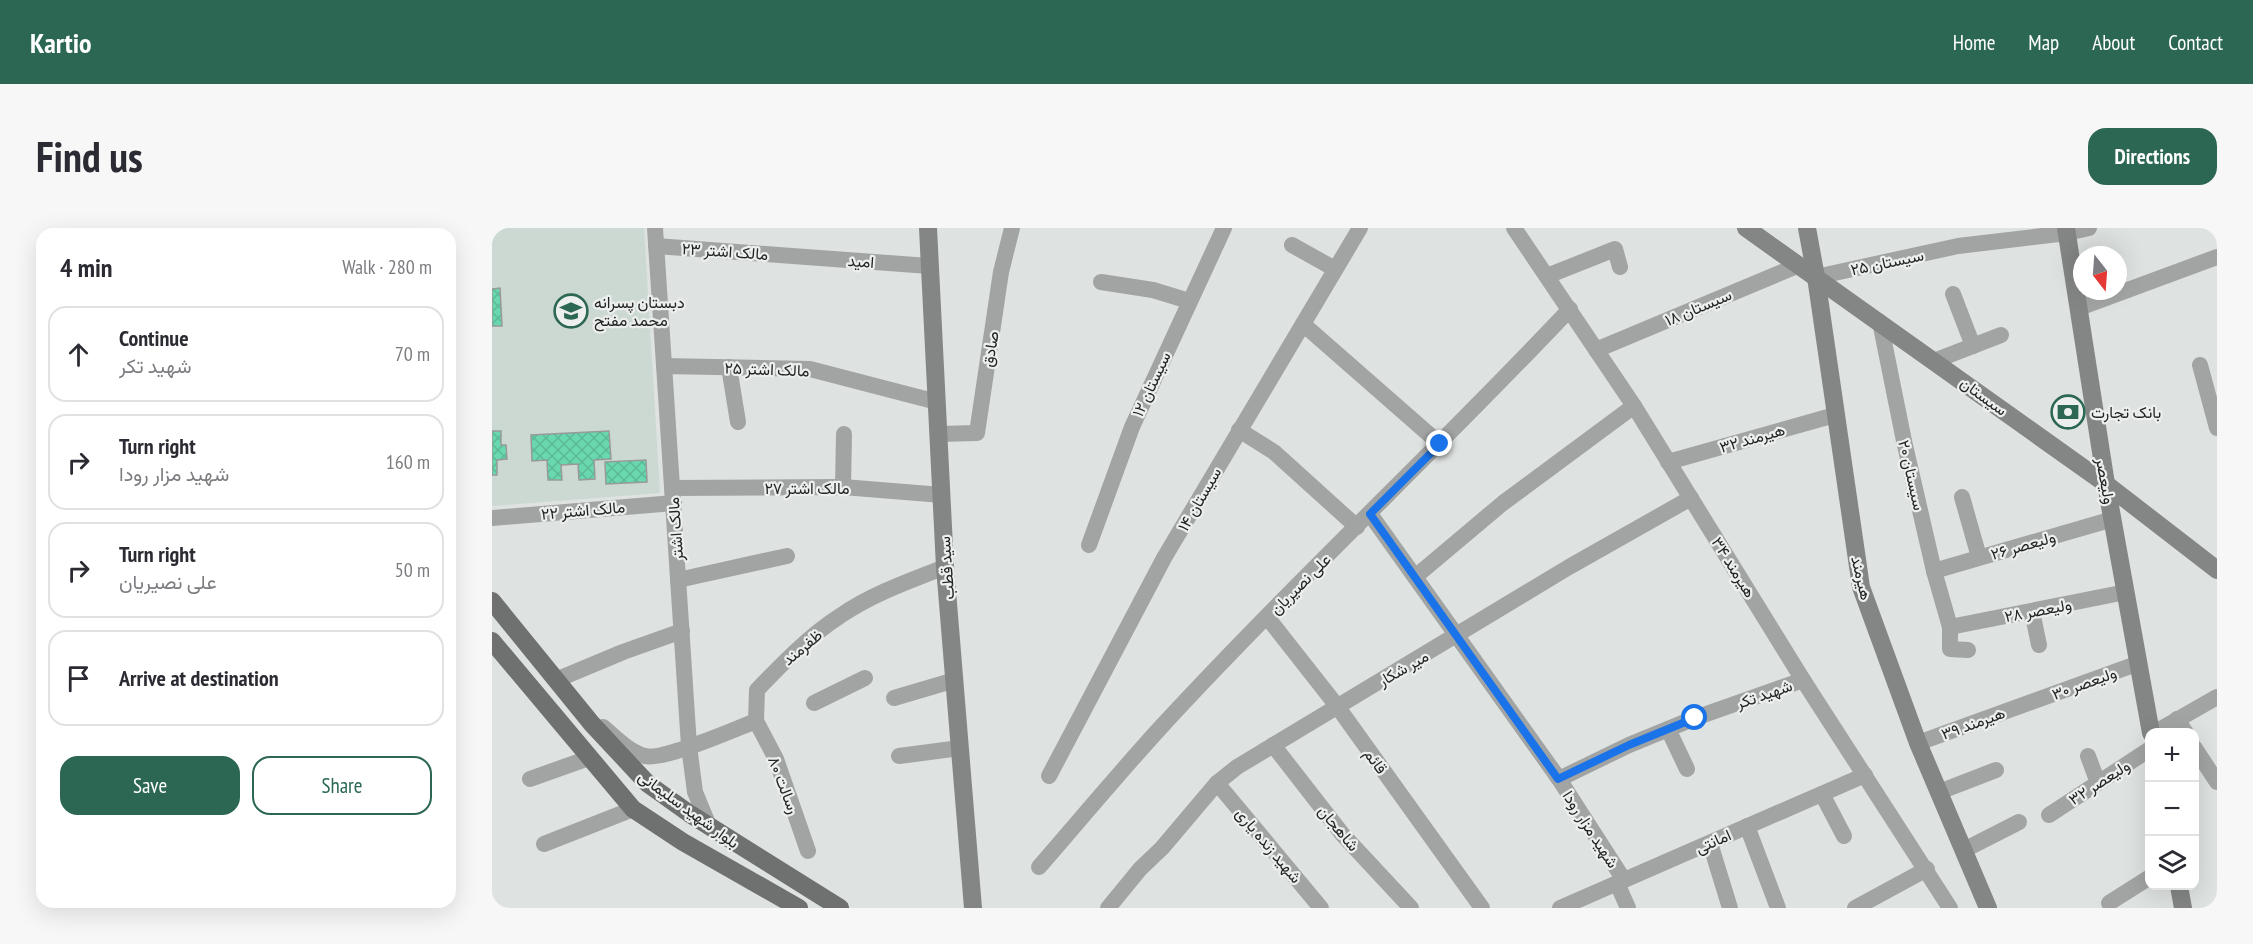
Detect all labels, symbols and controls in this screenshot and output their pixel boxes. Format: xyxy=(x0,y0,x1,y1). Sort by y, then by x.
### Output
text: Kartio xyxy=(30,24,92,61)
text: Home xyxy=(1953,29,1995,56)
text: Map xyxy=(2028,29,2059,56)
text: About xyxy=(2092,29,2135,56)
text: Contact xyxy=(2168,29,2223,56)
button: Directions xyxy=(2088,128,2217,185)
text: Find us xyxy=(36,129,143,184)
street label: مالک اشتر ۲۳ xyxy=(681,238,769,265)
street label: سیستان ۲۵ xyxy=(1849,244,1925,280)
north arrow xyxy=(2073,246,2127,300)
street label: امید xyxy=(847,250,875,272)
text: 4 min xyxy=(60,251,113,284)
text: Walk · 280 m xyxy=(342,254,432,280)
street label: سیستان ۱۸ xyxy=(1662,284,1734,330)
place label: دبستان پسرانه محمد مفتح xyxy=(594,292,685,332)
school or university icon: دبستان پسرانه محمد مفتح xyxy=(553,293,589,329)
text: Continue xyxy=(119,324,189,352)
street label: صادق xyxy=(977,330,1003,368)
icon: ahead xyxy=(62,338,95,371)
text: 70 m xyxy=(395,341,430,367)
street label: سیستان ۱۲ xyxy=(1127,348,1175,420)
text: شهید تکر xyxy=(119,353,191,379)
street label: مالک اشتر ۲۵ xyxy=(724,358,810,381)
street label: سیستان xyxy=(1957,372,2011,420)
bank icon: بانک تجارت xyxy=(2050,394,2086,430)
place label: بانک تجارت xyxy=(2091,402,2161,423)
street label: هیرمند ۳۲ xyxy=(1717,419,1787,458)
route end xyxy=(1426,430,1452,456)
text: Turn right xyxy=(119,432,196,460)
street label: سیستان ۲۰ xyxy=(1894,438,1930,512)
icon: right xyxy=(62,446,95,479)
text: 160 m xyxy=(386,449,430,475)
street label: ولیعصر xyxy=(2091,455,2120,506)
text: شهید مزار رودا xyxy=(119,461,229,487)
street label: سیستان ۱۴ xyxy=(1173,464,1225,534)
street label: مالک اشتر ۲۷ xyxy=(764,478,850,499)
street label: مالک اشتر ۲۲ xyxy=(540,496,626,525)
street label: مالک اشتر xyxy=(663,496,688,563)
street label: ولیعصر ۲۶ xyxy=(1988,526,2058,565)
street label: هیرمند ۳۴ xyxy=(1707,533,1760,602)
street label: سید قطب xyxy=(934,536,958,600)
text: Turn right xyxy=(119,540,196,568)
street label: علی نصیریان xyxy=(1265,549,1335,619)
icon: right xyxy=(62,554,95,587)
street label: هیرمند xyxy=(1846,554,1877,602)
text: 50 m xyxy=(395,557,430,583)
text: علی نصیریان xyxy=(119,569,217,595)
street label: ولیعصر ۲۸ xyxy=(2003,594,2073,627)
street label: ظفرمند xyxy=(778,625,827,670)
street label: میر شکار xyxy=(1373,646,1432,692)
icon: arrive xyxy=(62,662,95,695)
street label: ولیعصر ۳۰ xyxy=(2049,662,2119,705)
text: Arrive at destination xyxy=(119,664,279,692)
street label: شهید تکر xyxy=(1732,675,1795,714)
street label: هیرمند ۳۹ xyxy=(1938,702,2008,745)
route start xyxy=(1681,704,1707,730)
map controls xyxy=(2145,728,2199,890)
button: + xyxy=(2145,728,2199,782)
street label: قائم xyxy=(1359,744,1392,778)
street label: رسالت ۸۰ xyxy=(763,753,804,817)
street label: ولیعصر ۳۲ xyxy=(2065,755,2134,810)
button: Save xyxy=(60,756,240,815)
button: Share xyxy=(252,756,432,815)
street label: بلوار شهید سلیمانی xyxy=(634,766,743,853)
button: − xyxy=(2145,782,2199,836)
street label: شهید مزار رودا xyxy=(1558,787,1623,872)
street label: شاهجان xyxy=(1314,801,1364,855)
street label: شهید زنده یاری xyxy=(1231,803,1306,888)
street label: امانتی xyxy=(1692,824,1734,859)
button: layers xyxy=(2145,836,2199,890)

